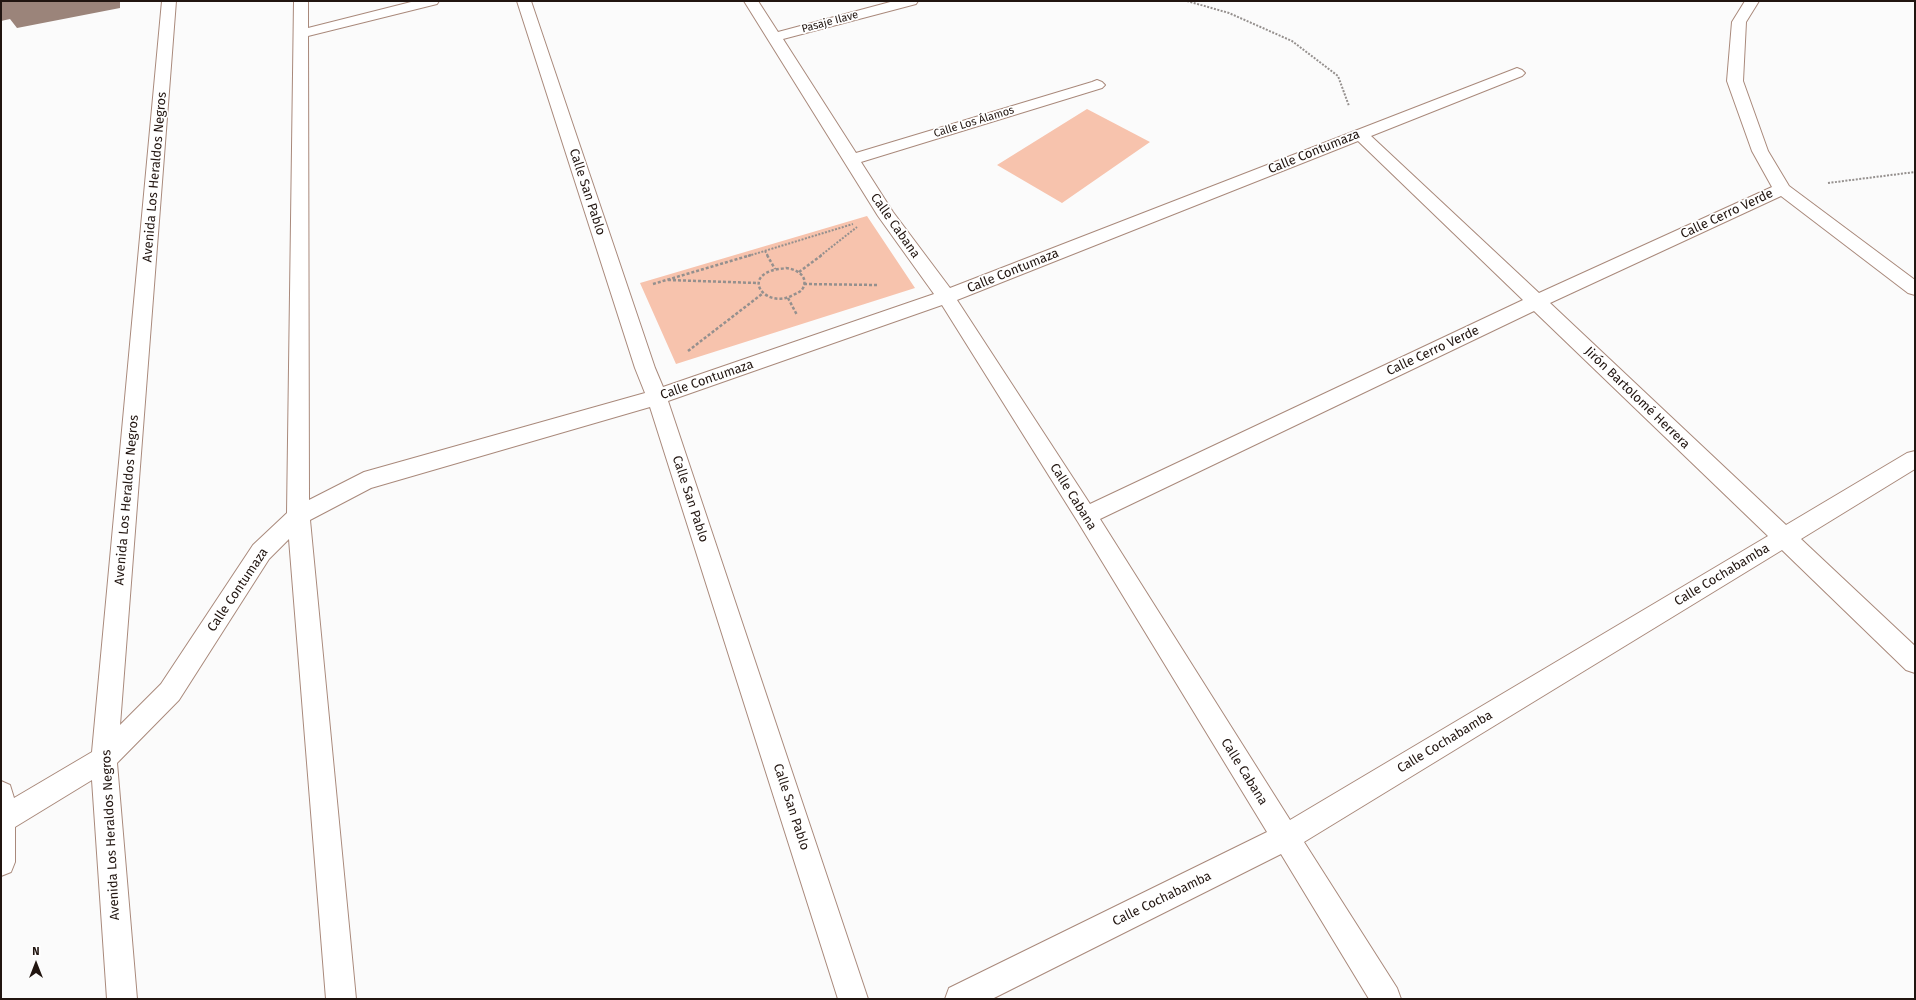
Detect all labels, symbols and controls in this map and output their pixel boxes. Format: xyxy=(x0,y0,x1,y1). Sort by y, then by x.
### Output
street label: Pasaje Ilave xyxy=(800,8,860,36)
street label: Avenida Los Heraldos Negros xyxy=(140,91,170,263)
street label: Calle Los Álamos xyxy=(932,104,1016,140)
street label: Calle Contumaza xyxy=(1266,127,1362,177)
street label: Calle San Pablo xyxy=(566,147,608,237)
street label: Calle Cerro Verde xyxy=(1678,186,1776,242)
street label: Calle Cabana xyxy=(867,191,923,261)
street label: Calle Contumaza xyxy=(965,246,1061,296)
street label: Calle Cerro Verde xyxy=(1384,323,1482,379)
street label: Jirón Bartolomé Herrera xyxy=(1581,344,1693,452)
street label: Calle Contumaza xyxy=(658,357,756,403)
street label: Avenida Los Heraldos Negros xyxy=(112,414,142,586)
street label: Calle San Pablo xyxy=(669,454,711,544)
street label: Calle Cabana xyxy=(1046,461,1100,533)
street label: Calle Cochabamba xyxy=(1672,540,1772,610)
street label: Calle Contumaza xyxy=(204,545,272,635)
street label: Calle Cochabamba xyxy=(1395,707,1495,777)
street label: Calle Cabana xyxy=(1217,736,1271,808)
street label: Avenida Los Heraldos Negros xyxy=(99,749,123,921)
street label: Calle San Pablo xyxy=(770,762,812,852)
street label: Calle Cochabamba xyxy=(1110,868,1214,930)
north arrow xyxy=(16,944,56,984)
text: N xyxy=(32,945,40,958)

